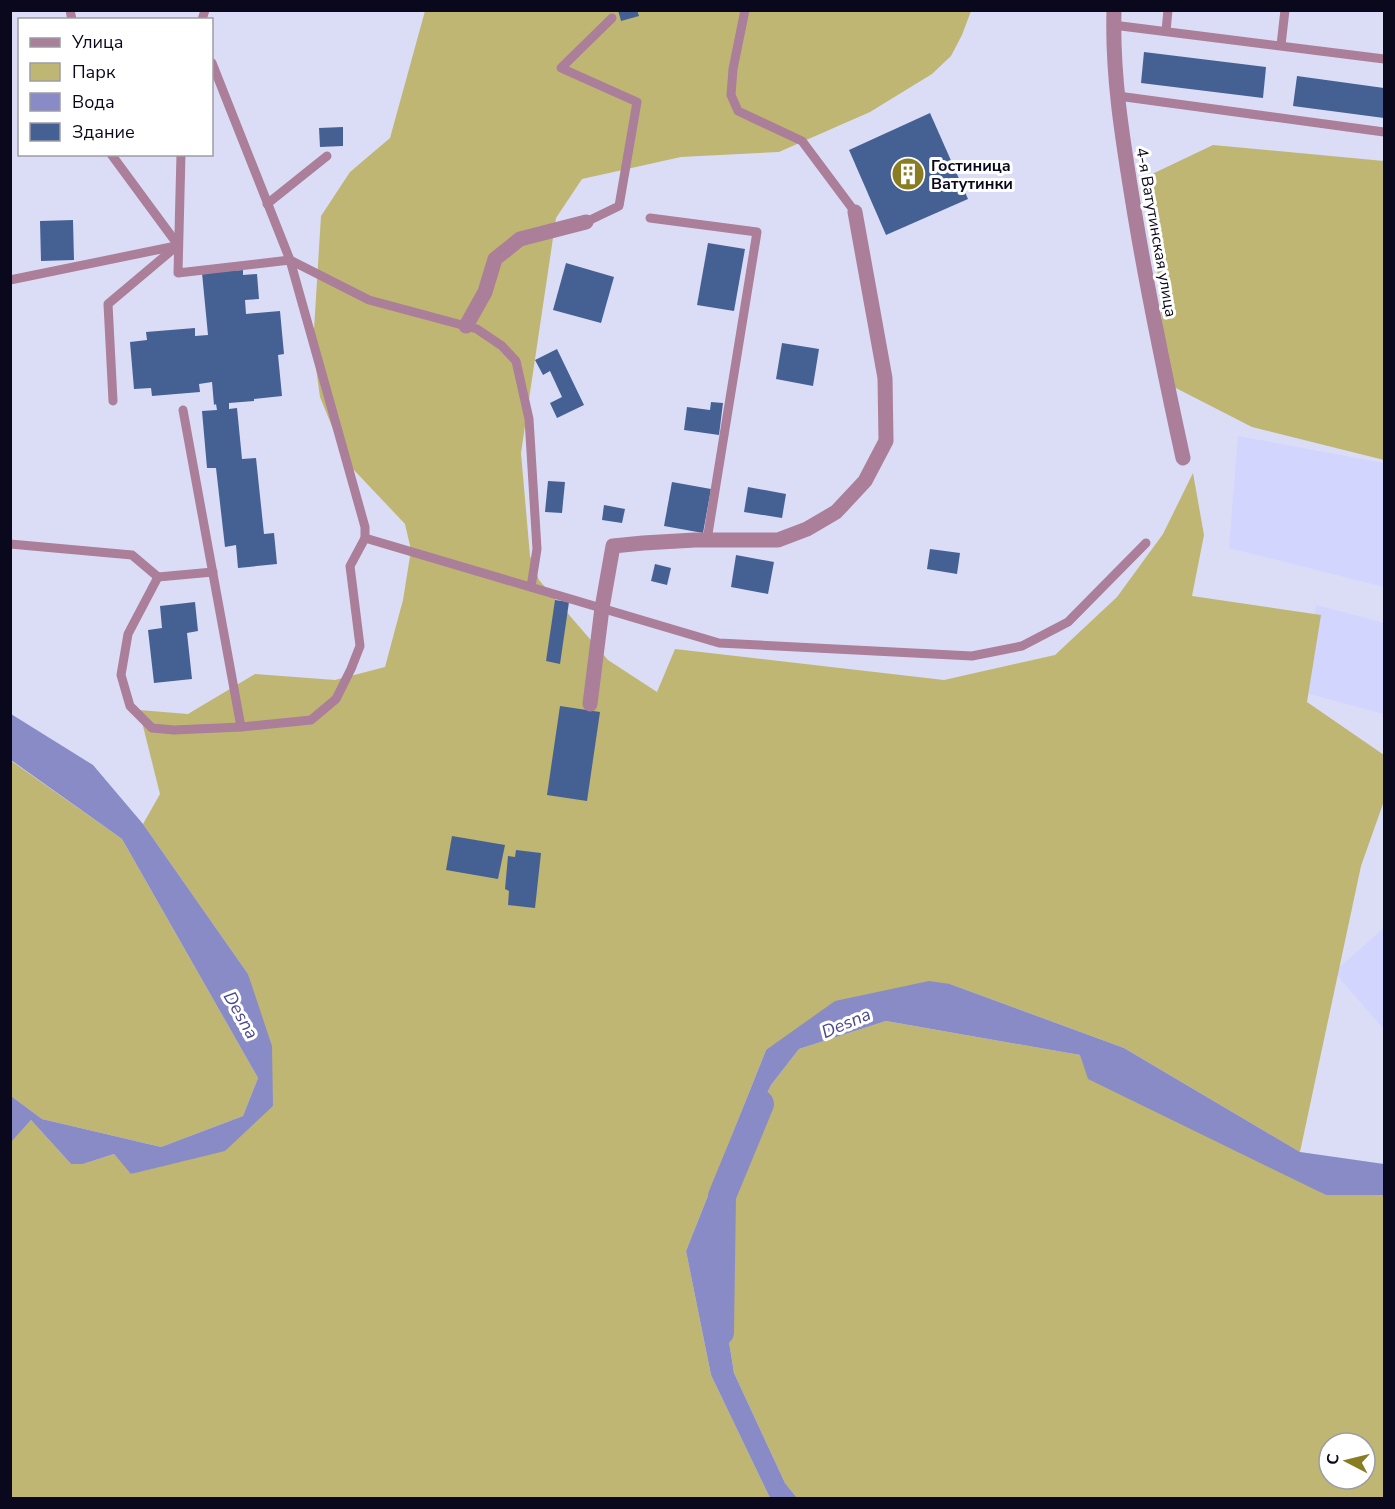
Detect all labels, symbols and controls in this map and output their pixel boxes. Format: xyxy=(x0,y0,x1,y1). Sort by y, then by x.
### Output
legend xyxy=(18,18,213,156)
text: Улица xyxy=(71,30,123,54)
text: Парк xyxy=(72,60,116,84)
text: Вода xyxy=(72,90,115,114)
text: Здание xyxy=(72,120,135,144)
street label: 4-я Ватутинская улица xyxy=(1130,146,1182,319)
place label: Гостиница Ватутинки xyxy=(931,155,1013,195)
building icon: Гостиница Ватутинки xyxy=(890,156,926,192)
water label: Desna xyxy=(218,987,264,1043)
water label: Desna xyxy=(818,1002,874,1044)
north arrow xyxy=(1317,1431,1377,1491)
text: С xyxy=(1322,1452,1345,1466)

